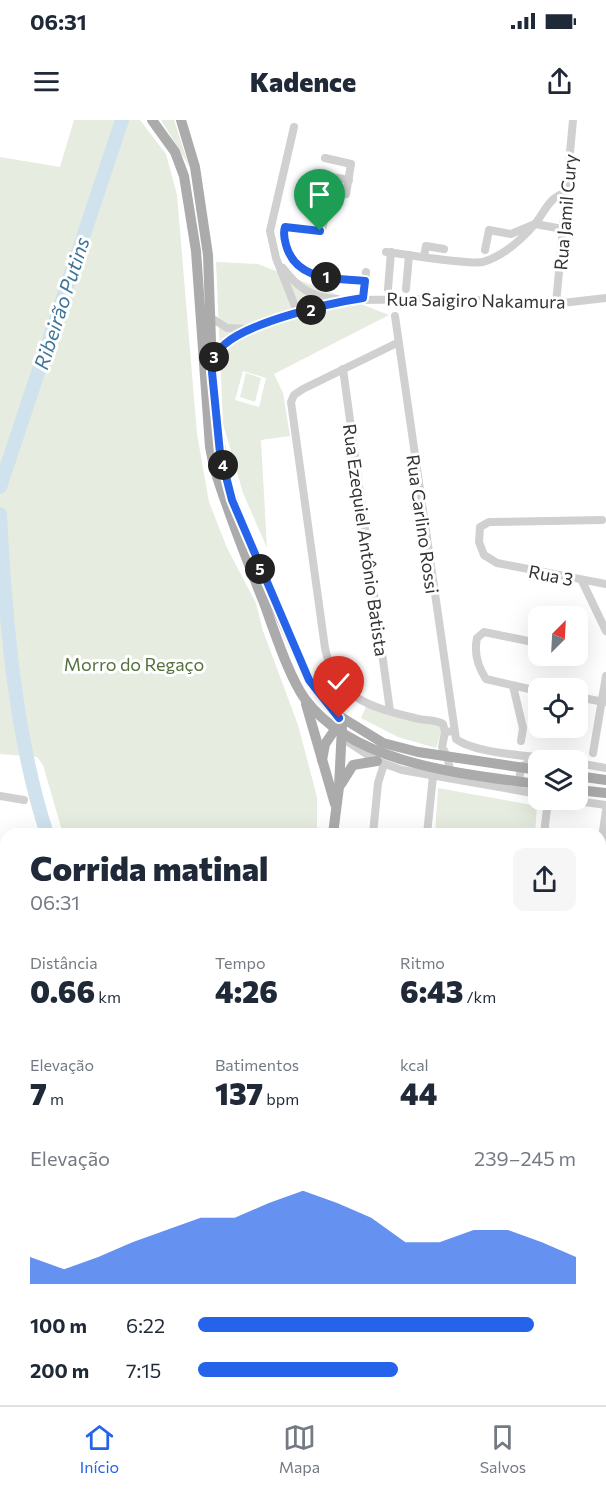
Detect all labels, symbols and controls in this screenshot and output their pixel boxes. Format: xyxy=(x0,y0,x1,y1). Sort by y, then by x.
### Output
text: 06:31 xyxy=(30,8,87,35)
icon: menu xyxy=(30,65,63,98)
text: Kadence xyxy=(250,65,356,98)
icon: share xyxy=(543,65,576,98)
street label: Rua Jamil Cury xyxy=(549,153,581,271)
pin xyxy=(294,169,345,231)
icon: arrive xyxy=(303,178,336,211)
water label: Ribeirão Putins xyxy=(28,234,94,372)
pin: 1 xyxy=(311,262,341,292)
text: 1 xyxy=(322,267,330,286)
street label: Rua Saigiro Nakamura xyxy=(386,287,566,313)
pin: 2 xyxy=(296,295,326,325)
text: 2 xyxy=(306,300,316,319)
pin: 3 xyxy=(199,342,229,372)
text: 3 xyxy=(209,347,219,366)
street label: Rua Ezequiel Antônio Batista xyxy=(339,422,393,658)
pin: 4 xyxy=(208,450,238,480)
street label: Rua Carlino Rossi xyxy=(402,453,444,595)
text: 4 xyxy=(218,455,228,474)
pin: 5 xyxy=(245,554,275,584)
text: 5 xyxy=(255,559,265,578)
street label: Rua 3 xyxy=(527,560,575,590)
north arrow xyxy=(528,606,588,666)
map controls xyxy=(528,606,588,810)
park label: Morro do Regaço xyxy=(64,653,204,675)
pin xyxy=(313,656,364,718)
icon: check xyxy=(322,665,355,698)
button: locate xyxy=(528,678,588,738)
button: layers xyxy=(528,750,588,810)
text: Corrida matinal xyxy=(30,847,268,888)
button: share xyxy=(513,848,576,911)
text: 06:31 xyxy=(30,890,80,914)
text: Distância xyxy=(30,953,98,972)
text: Tempo xyxy=(215,953,265,972)
text: Ritmo xyxy=(400,953,445,972)
text: 0.66 xyxy=(30,972,95,1009)
text: 4:26 xyxy=(215,972,278,1009)
text: 6:43 xyxy=(400,972,463,1009)
text: km xyxy=(95,987,121,1006)
text: /km xyxy=(463,987,496,1006)
text: Elevação xyxy=(30,1055,94,1074)
text: Batimentos xyxy=(215,1055,299,1074)
text: kcal xyxy=(400,1055,429,1074)
text: 7 xyxy=(30,1074,47,1111)
text: 137 xyxy=(215,1074,263,1111)
text: 44 xyxy=(400,1074,437,1111)
text: m xyxy=(47,1089,64,1108)
text: bpm xyxy=(263,1089,299,1108)
text: Elevação xyxy=(30,1146,110,1170)
text: 239–245 m xyxy=(474,1146,576,1170)
text: 100 m xyxy=(30,1313,87,1337)
text: 6:22 xyxy=(126,1313,165,1337)
text: 200 m xyxy=(30,1358,89,1382)
text: 7:15 xyxy=(126,1358,161,1382)
tab: Início xyxy=(80,1421,119,1476)
tab: Mapa xyxy=(279,1421,320,1476)
tab: Salvos xyxy=(480,1421,526,1476)

